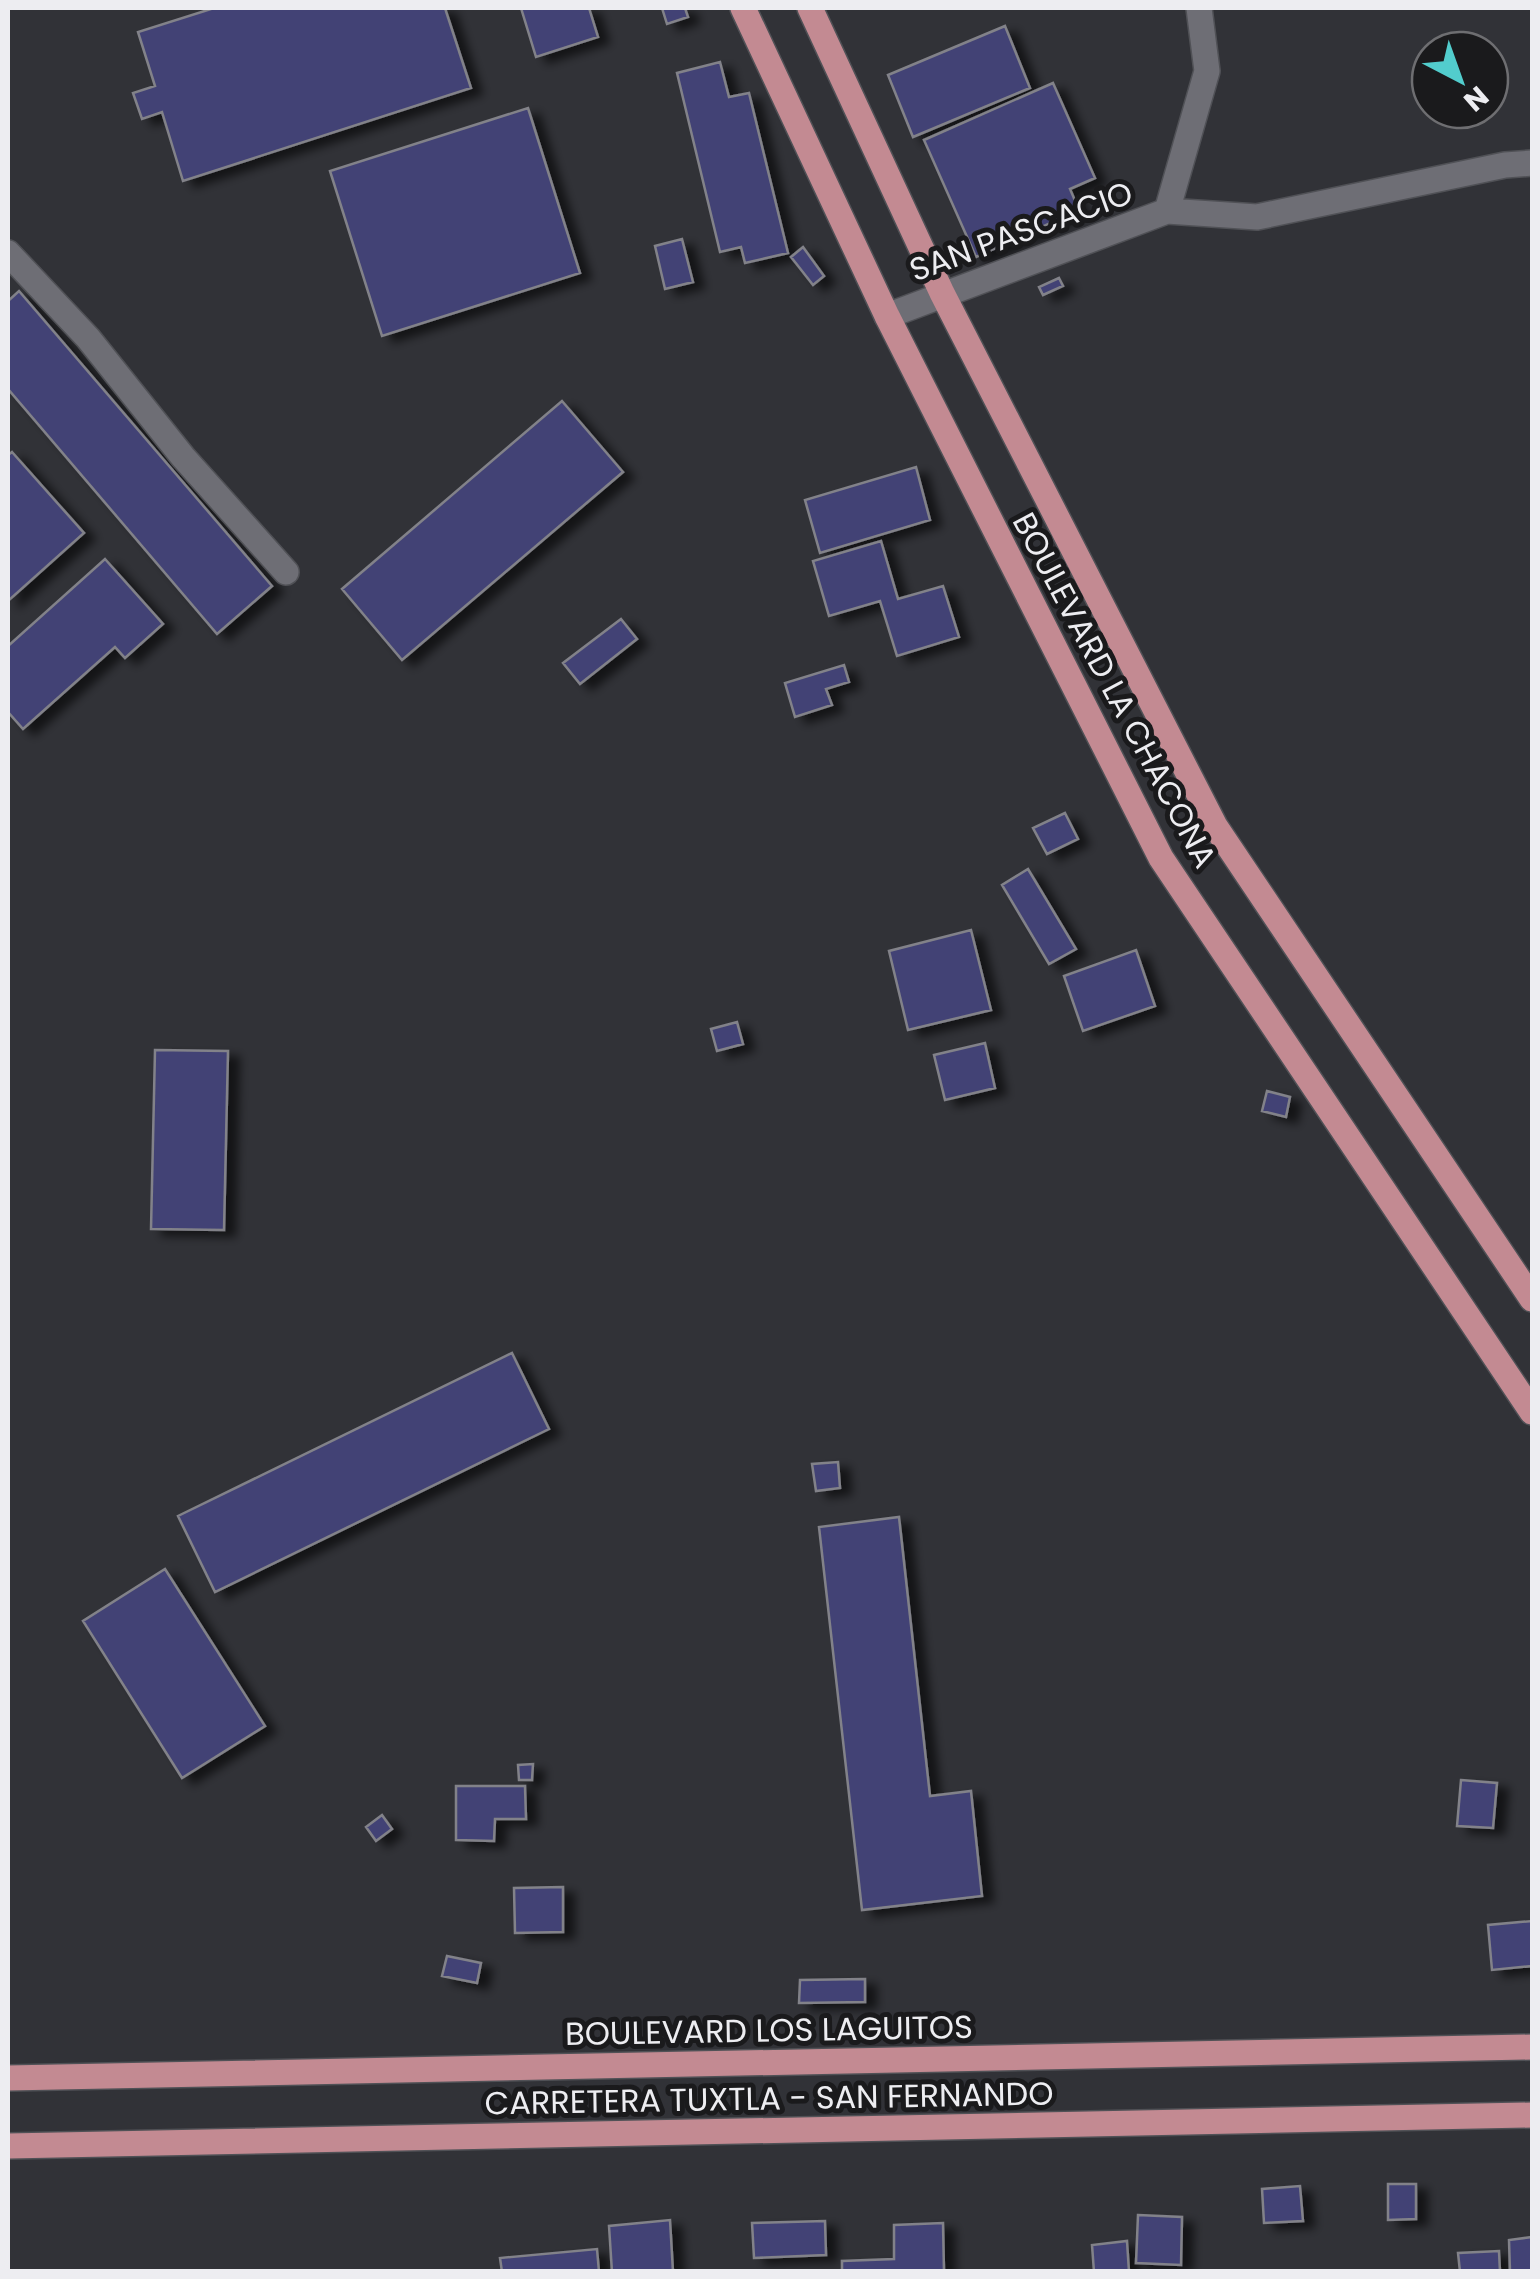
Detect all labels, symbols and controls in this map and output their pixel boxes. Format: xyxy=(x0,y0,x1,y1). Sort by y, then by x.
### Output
north arrow xyxy=(1410,30,1510,130)
text: N xyxy=(1455,77,1497,120)
street label: SAN PASCACIO xyxy=(903,170,1139,292)
street label: BOULEVARD LA CHACONA xyxy=(1002,504,1228,876)
street label: BOULEVARD LOS LAGUITOS xyxy=(565,2004,973,2056)
street label: CARRETERA TUXTLA - SAN FERNANDO xyxy=(484,2071,1054,2125)

